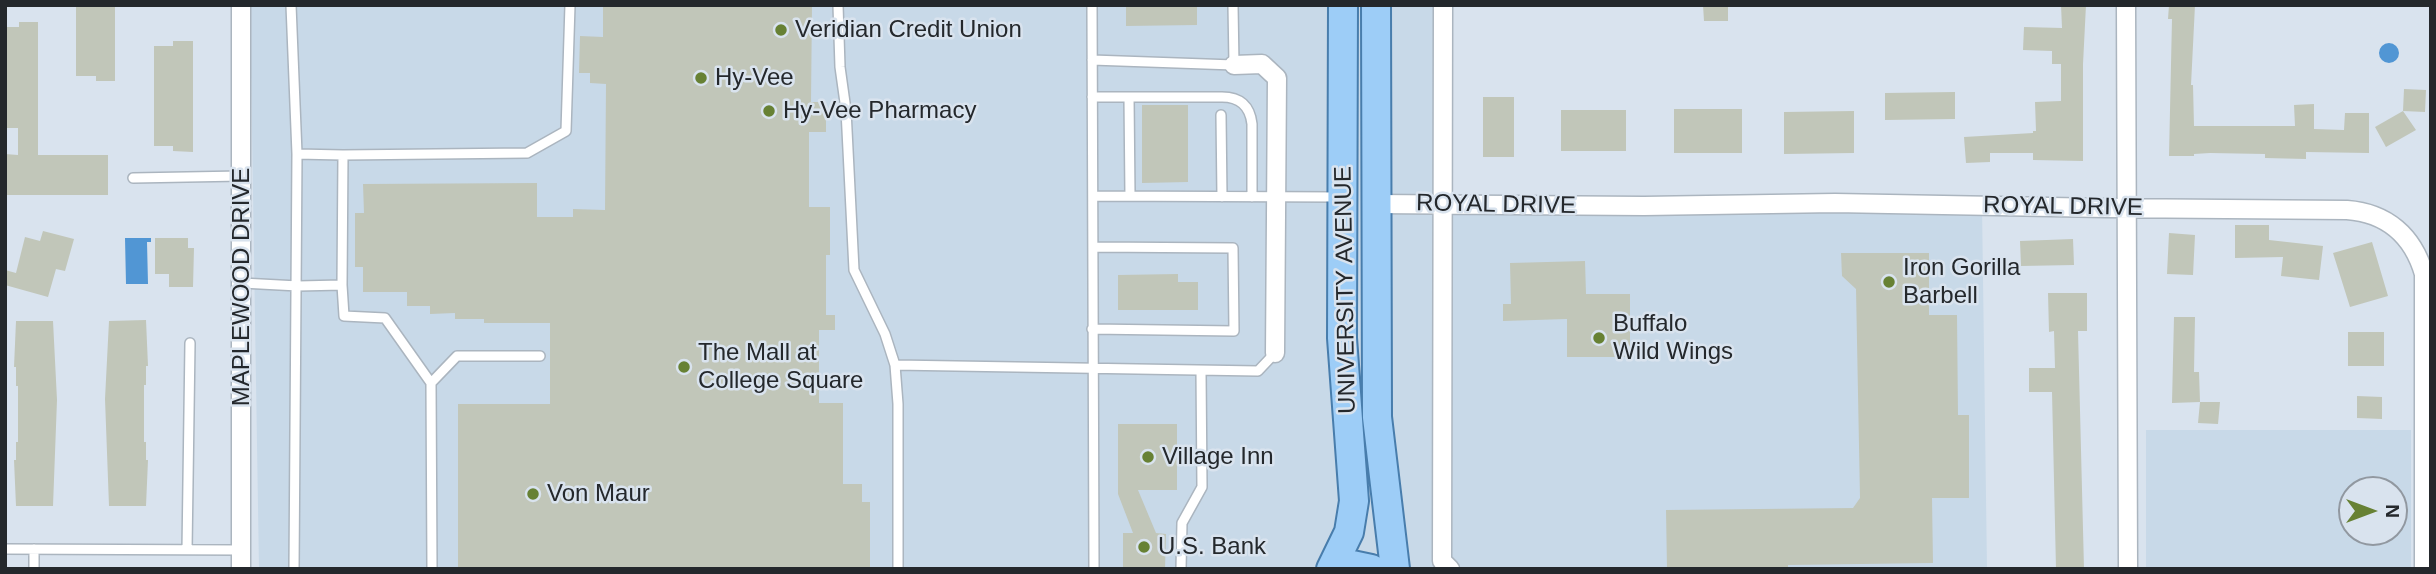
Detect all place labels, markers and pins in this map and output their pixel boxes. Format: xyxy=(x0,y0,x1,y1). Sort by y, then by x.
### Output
place label: Veridian Credit Union xyxy=(795,16,1022,44)
marker: Veridian Credit Union xyxy=(773,22,789,38)
place label: Hy-Vee xyxy=(715,64,794,92)
marker: Hy-Vee xyxy=(693,70,709,86)
place label: Hy-Vee Pharmacy xyxy=(783,97,976,125)
marker: Hy-Vee Pharmacy xyxy=(761,103,777,119)
place label: Iron Gorilla Barbell xyxy=(1903,254,2020,310)
marker: Iron Gorilla Barbell xyxy=(1881,274,1897,290)
place label: Buffalo Wild Wings xyxy=(1613,310,1733,366)
marker: Buffalo Wild Wings xyxy=(1591,330,1607,346)
place label: The Mall at College Square xyxy=(698,339,863,395)
marker: The Mall at College Square xyxy=(676,359,692,375)
place label: Village Inn xyxy=(1162,443,1274,471)
marker: Village Inn xyxy=(1140,449,1156,465)
place label: Von Maur xyxy=(547,480,650,508)
marker: Von Maur xyxy=(525,486,541,502)
place label: U.S. Bank xyxy=(1158,533,1266,561)
marker: U.S. Bank xyxy=(1136,539,1152,555)

